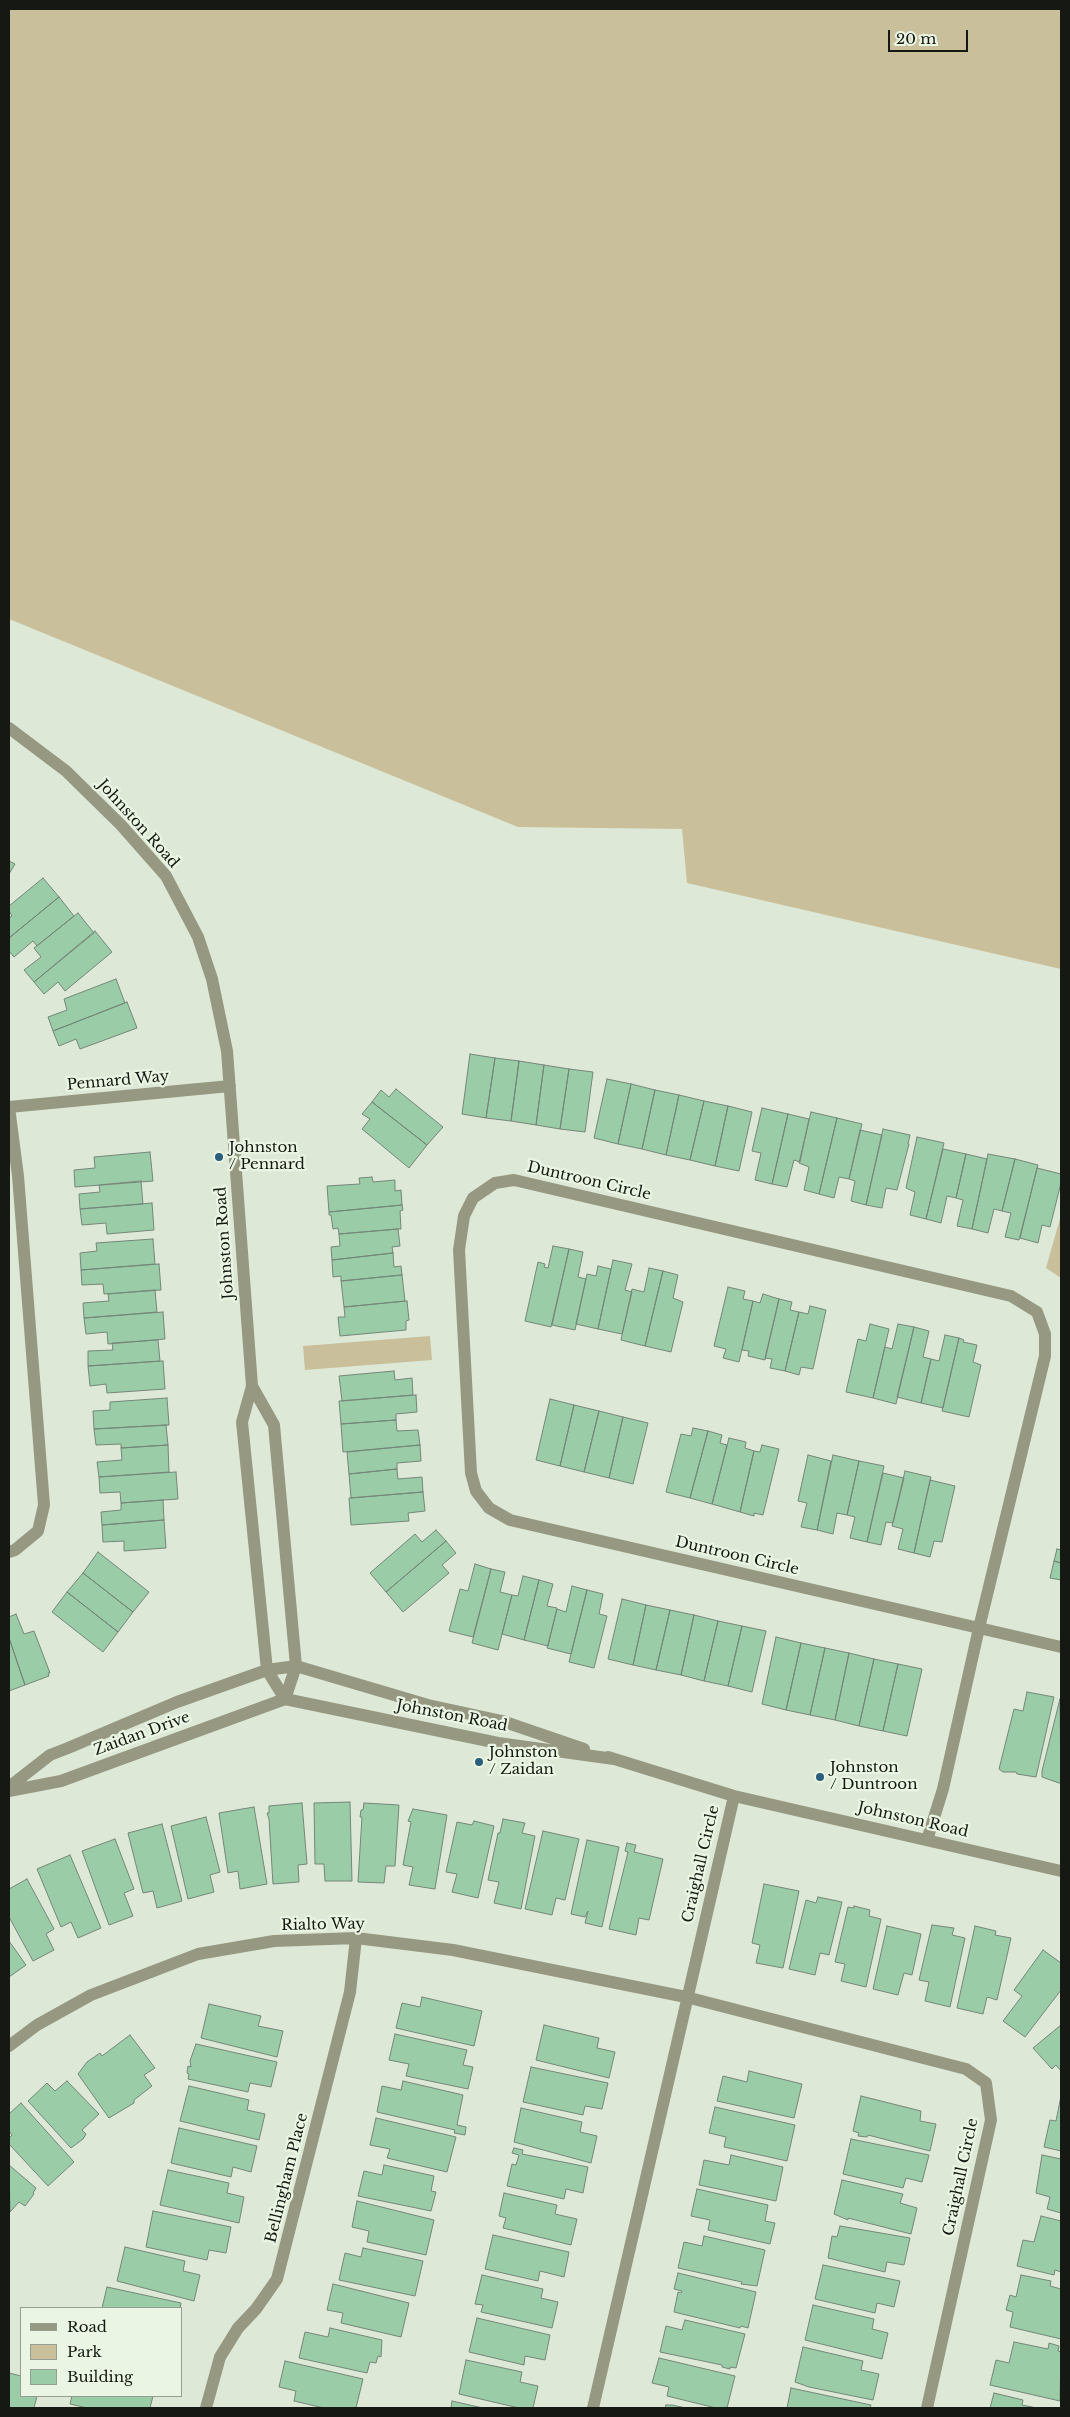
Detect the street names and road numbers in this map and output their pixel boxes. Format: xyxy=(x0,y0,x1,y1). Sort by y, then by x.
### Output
street label: Johnston Road xyxy=(94,776,182,872)
street label: Pennard Way xyxy=(66,1068,170,1094)
street label: Duntroon Circle xyxy=(525,1158,653,1204)
street label: Johnston Road xyxy=(212,1186,238,1300)
street label: Duntroon Circle xyxy=(673,1533,801,1579)
street label: Johnston Road xyxy=(395,1696,509,1736)
street label: Zaidan Drive xyxy=(92,1708,192,1760)
street label: Johnston Road xyxy=(856,1799,970,1841)
street label: Craighall Circle xyxy=(679,1804,723,1924)
street label: Rialto Way xyxy=(281,1915,365,1935)
street label: Bellingham Place xyxy=(262,2111,312,2245)
street label: Craighall Circle xyxy=(940,2116,982,2238)

